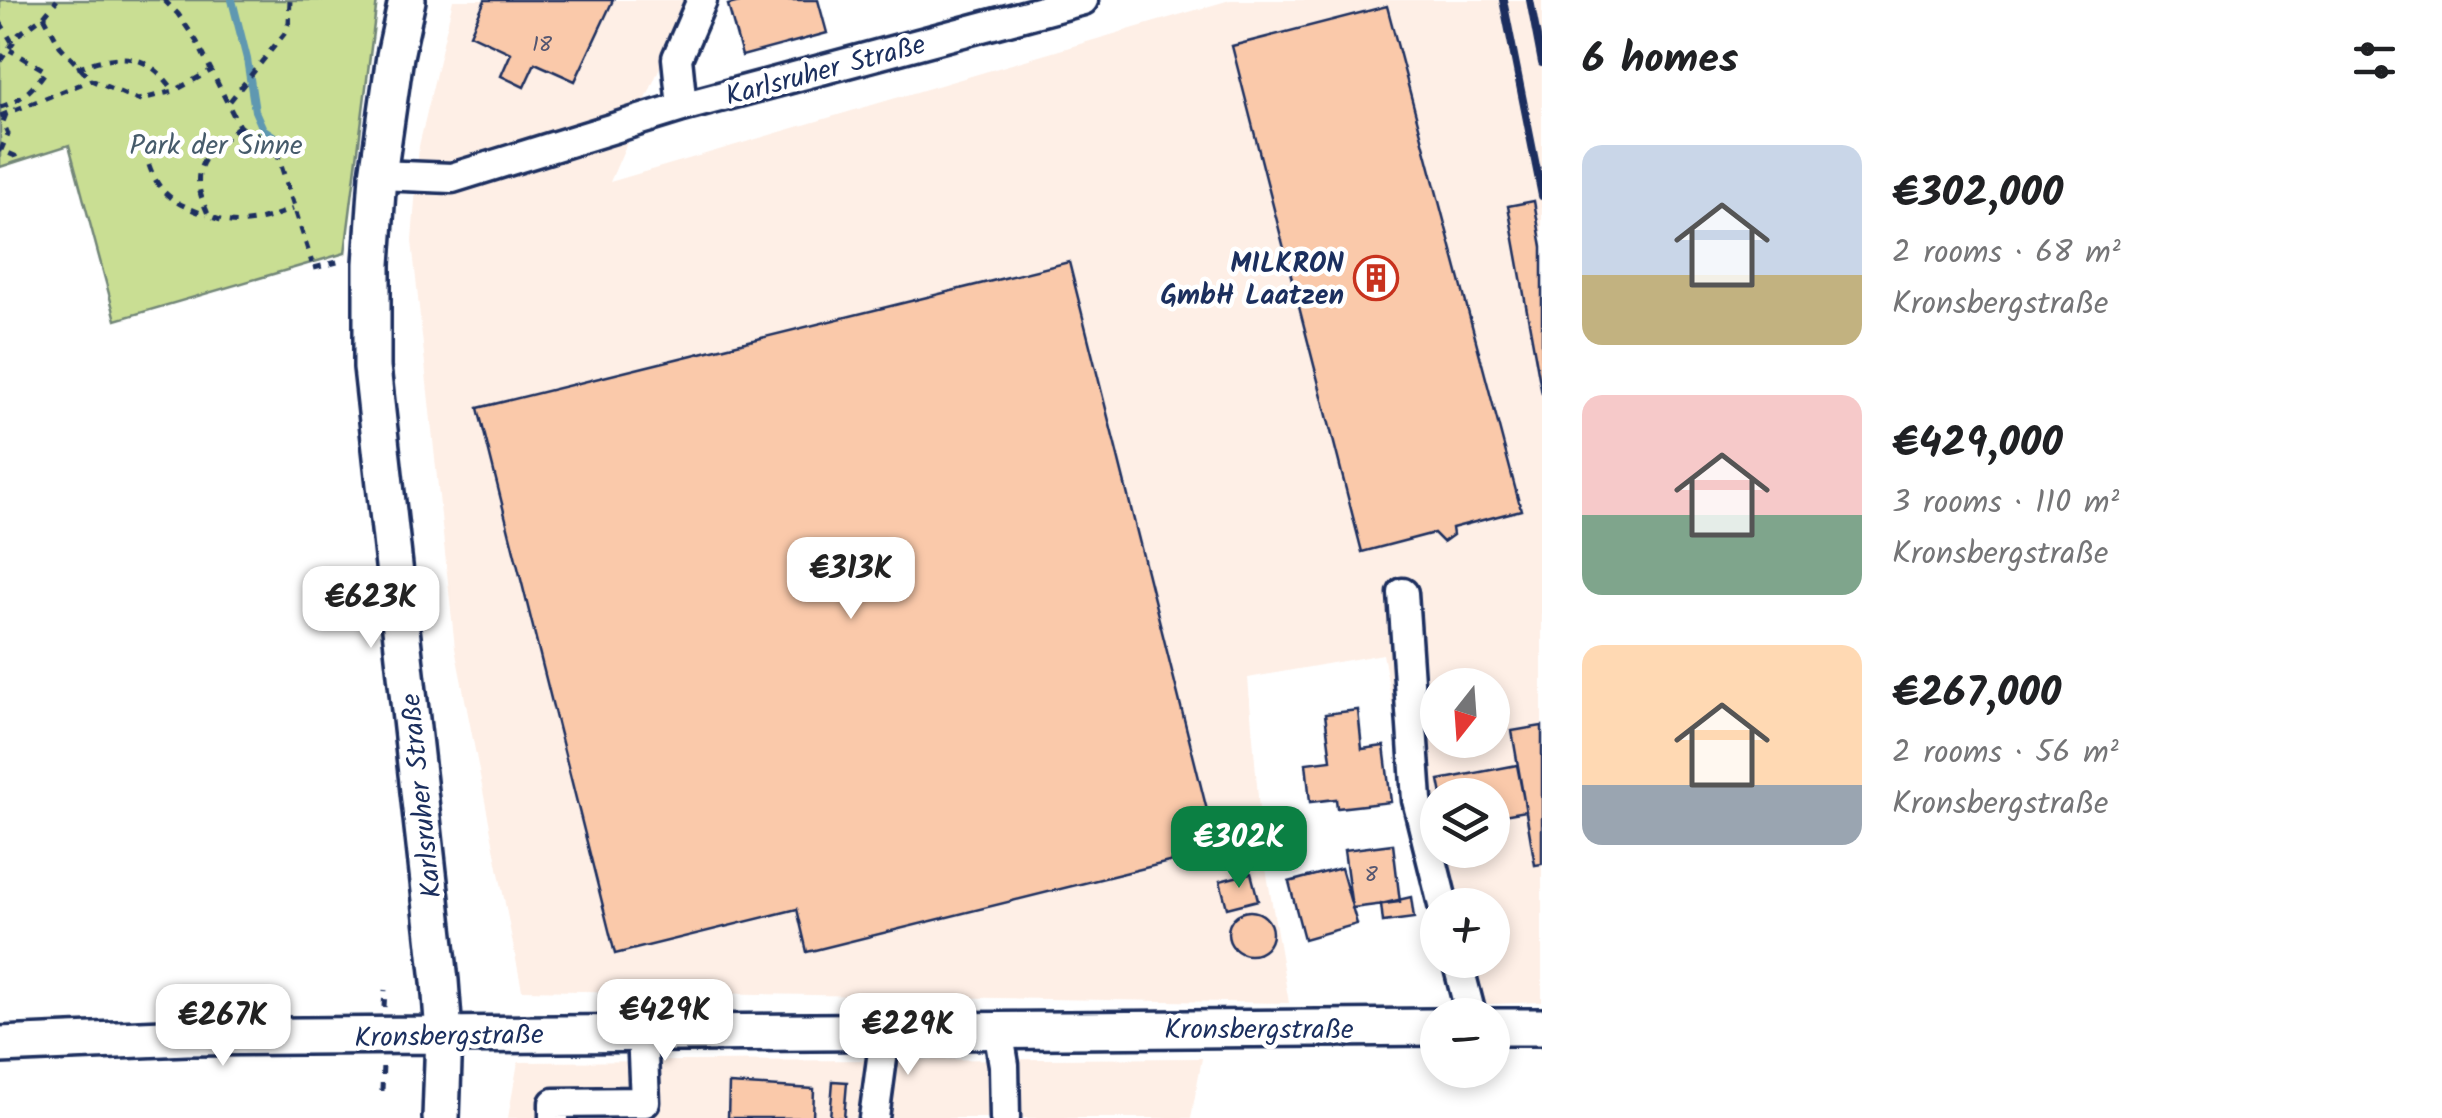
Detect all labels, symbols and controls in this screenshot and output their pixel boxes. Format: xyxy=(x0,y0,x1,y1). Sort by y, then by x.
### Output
street label: Karlsruher Straße xyxy=(720,23,931,120)
text: 6 homes xyxy=(1582,27,1738,94)
house number: 18 xyxy=(532,28,553,63)
icon: filters xyxy=(2347,33,2402,88)
park label: Park der Sinne xyxy=(129,124,303,169)
text: €302,000 xyxy=(1892,161,2063,228)
icon: home xyxy=(1662,185,1782,305)
text: 2 rooms · 68 m² xyxy=(1892,228,2121,279)
place label: MILKRON GmbH Laatzen xyxy=(1160,242,1344,319)
building icon: MILKRON GmbH Laatzen xyxy=(1353,255,1399,301)
text: Kronsbergstraße xyxy=(1892,279,2108,330)
text: €429,000 xyxy=(1892,411,2063,478)
icon: home xyxy=(1662,435,1782,555)
text: 3 rooms · 110 m² xyxy=(1892,478,2119,529)
text: Kronsbergstraße xyxy=(1892,529,2108,580)
pin: €313K xyxy=(781,537,921,622)
text: €313K xyxy=(809,544,893,595)
pin: €623K xyxy=(301,566,441,651)
text: €623K xyxy=(324,573,418,624)
text: €267,000 xyxy=(1892,661,2061,728)
north arrow xyxy=(1420,668,1510,758)
map controls xyxy=(1420,668,1510,1088)
icon: home xyxy=(1662,685,1782,805)
street label: Karlsruher Straße xyxy=(389,691,456,900)
text: 2 rooms · 56 m² xyxy=(1892,728,2119,779)
button: layers xyxy=(1420,778,1510,868)
text: Kronsbergstraße xyxy=(1892,779,2108,830)
pin: €302K xyxy=(1169,806,1309,891)
text: €302K xyxy=(1193,813,1285,864)
house number: 8 xyxy=(1364,858,1378,893)
button: + xyxy=(1420,888,1510,978)
pin: €429K xyxy=(595,979,735,1064)
pin: €267K xyxy=(153,984,293,1069)
text: €429K xyxy=(619,986,711,1037)
text: €267K xyxy=(178,991,268,1042)
pin: €229K xyxy=(838,993,978,1078)
button: − xyxy=(1420,998,1510,1088)
text: €229K xyxy=(861,1000,955,1051)
street label: Kronsbergstraße xyxy=(1164,1008,1354,1053)
street label: Kronsbergstraße xyxy=(354,1013,544,1062)

